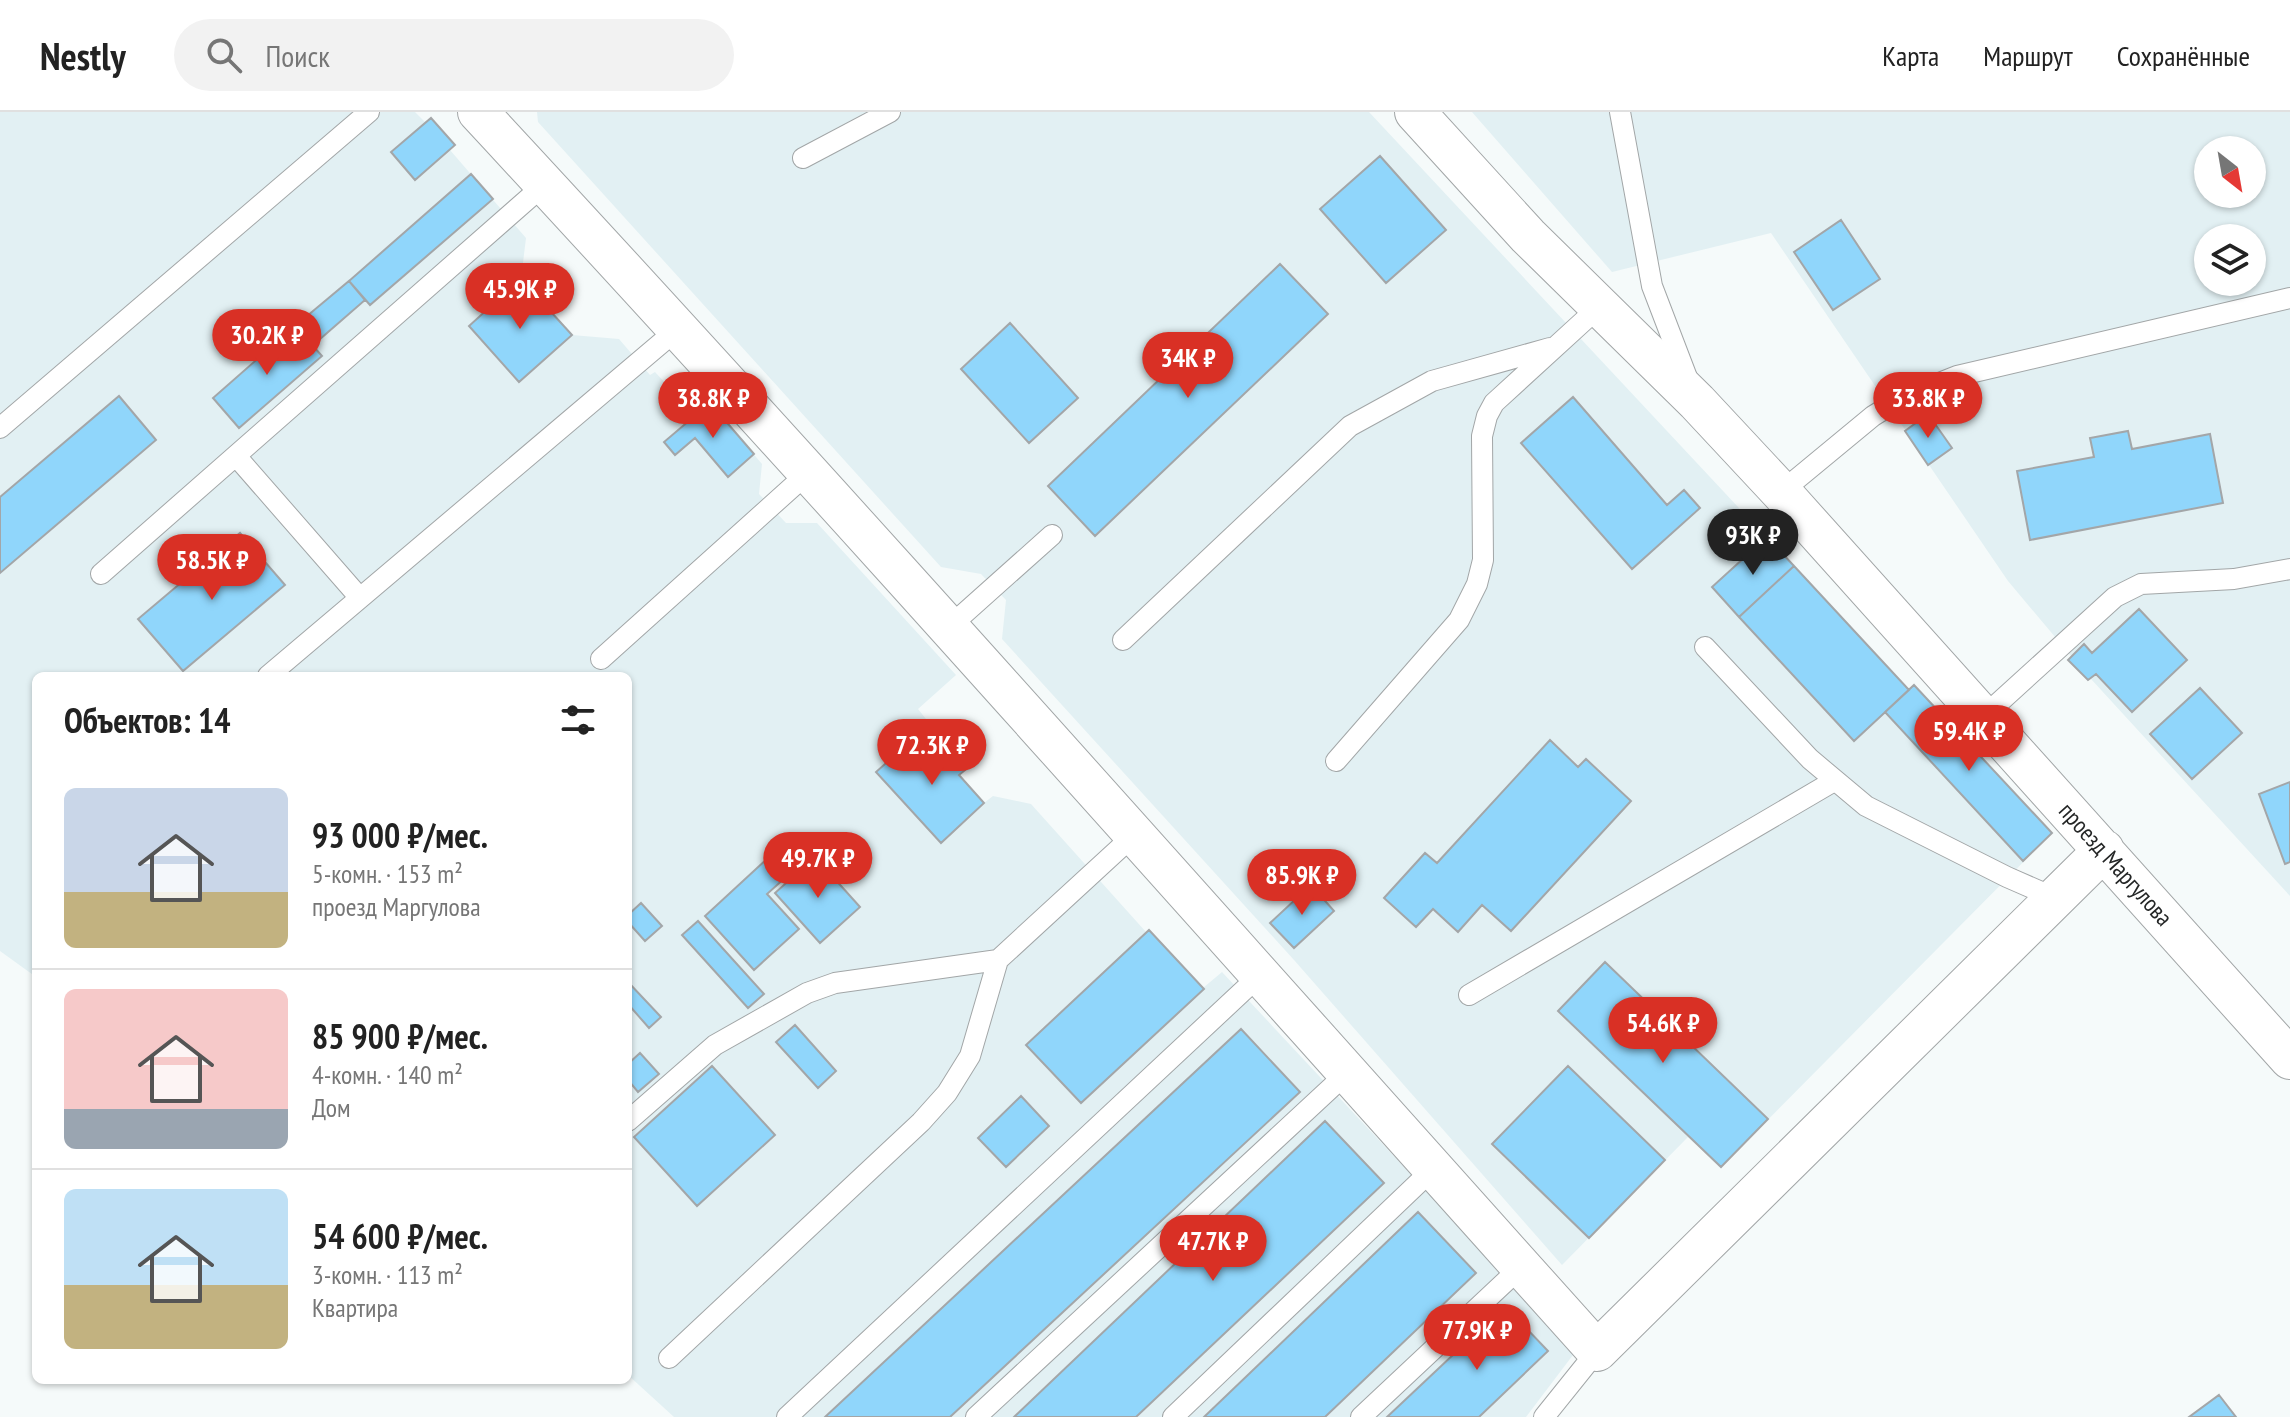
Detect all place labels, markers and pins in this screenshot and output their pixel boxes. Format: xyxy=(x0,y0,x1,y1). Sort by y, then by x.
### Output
pin: 45.9K ₽ xyxy=(446,263,594,331)
pin: 30.2K ₽ xyxy=(193,309,341,377)
pin: 34K ₽ xyxy=(1132,332,1244,400)
pin: 38.8K ₽ xyxy=(639,372,787,440)
pin: 33.8K ₽ xyxy=(1854,372,2002,440)
pin: 93K ₽ xyxy=(1697,509,1809,577)
pin: 58.5K ₽ xyxy=(138,534,286,602)
pin: 59.4K ₽ xyxy=(1895,705,2043,773)
pin: 72.3K ₽ xyxy=(858,719,1006,787)
pin: 49.7K ₽ xyxy=(744,832,892,900)
pin: 85.9K ₽ xyxy=(1228,849,1376,917)
pin: 54.6K ₽ xyxy=(1589,997,1737,1065)
pin: 47.7K ₽ xyxy=(1139,1215,1287,1283)
pin: 77.9K ₽ xyxy=(1403,1304,1551,1372)

